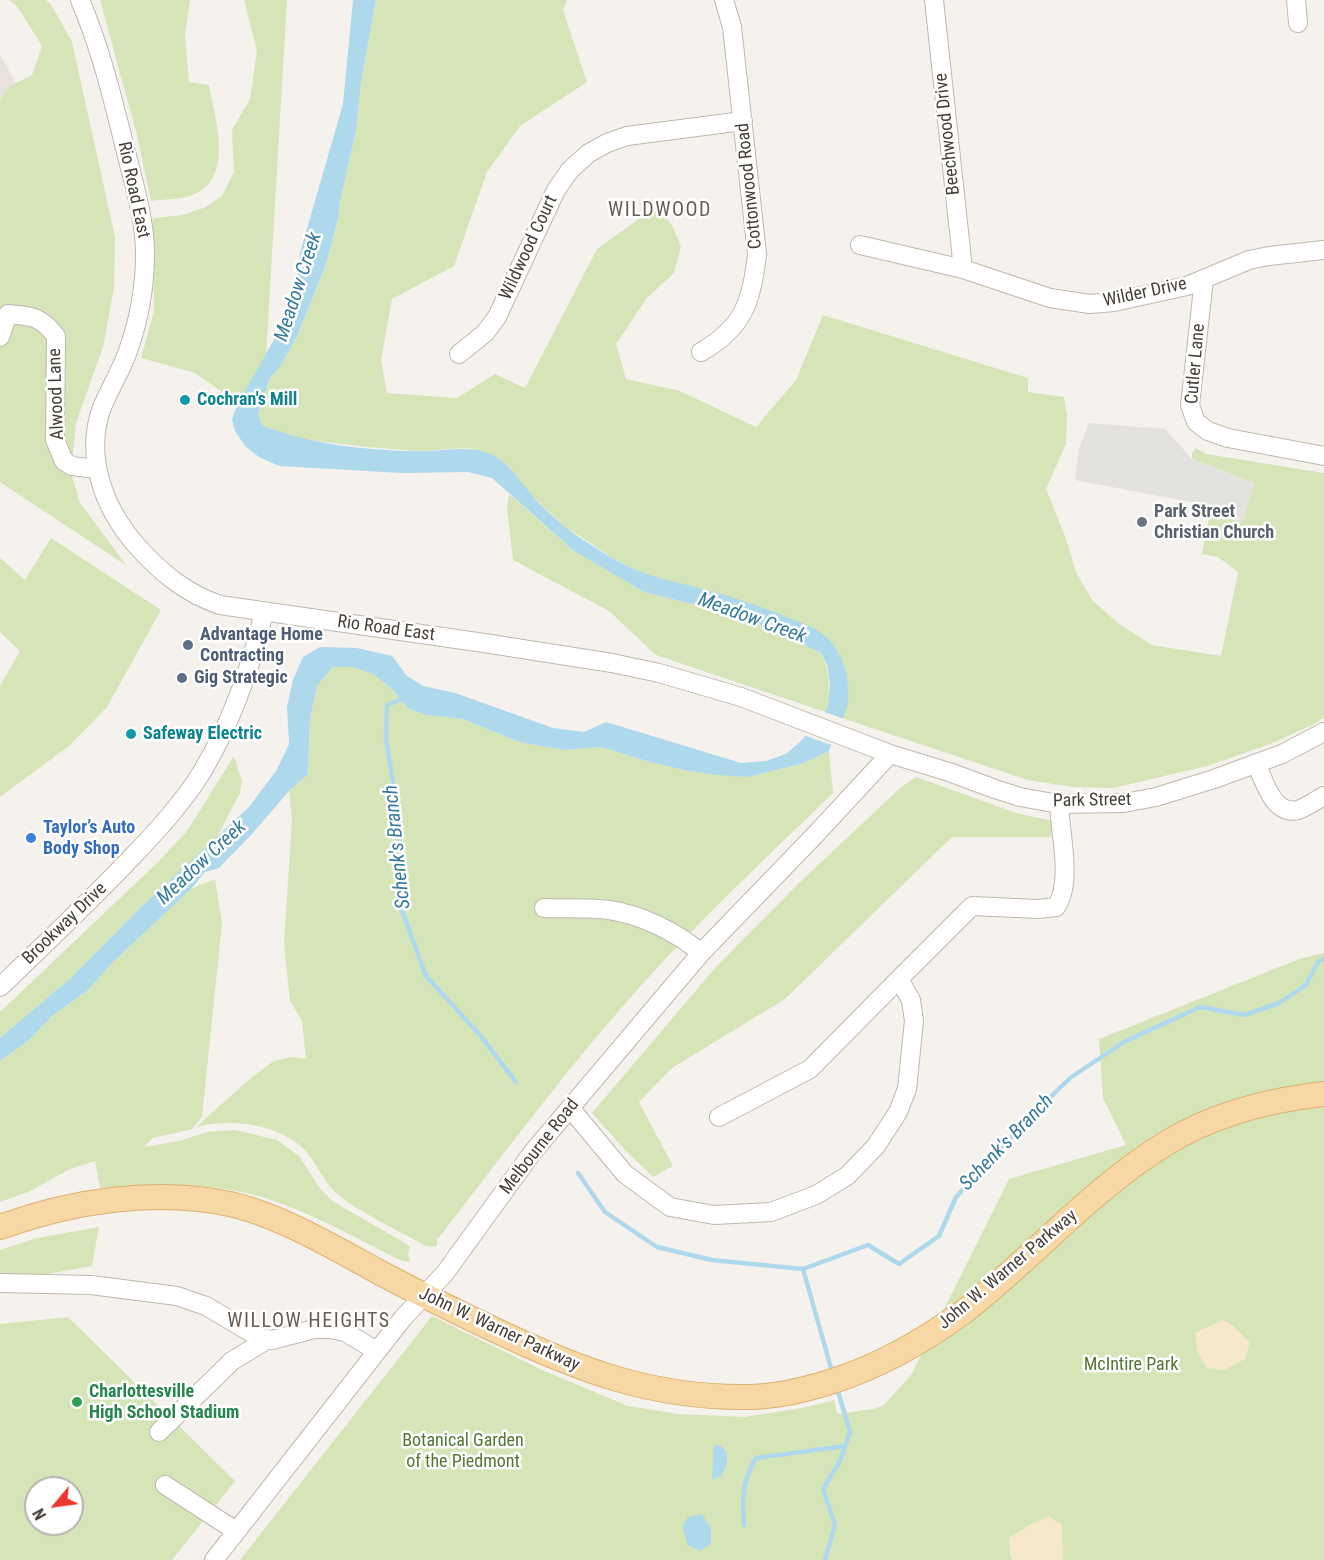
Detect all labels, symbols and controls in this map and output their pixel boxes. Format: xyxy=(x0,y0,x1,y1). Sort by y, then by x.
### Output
street label: Beechwood Drive xyxy=(931,72,965,196)
street label: Cottonwood Road xyxy=(733,122,767,250)
street label: Rio Road East xyxy=(112,140,154,240)
street label: Wildwood Court xyxy=(495,192,563,304)
district label: WILDWOOD xyxy=(608,199,712,223)
water label: Meadow Creek xyxy=(270,229,328,345)
street label: Wilder Drive xyxy=(1101,274,1189,312)
street label: Cutler Lane xyxy=(1182,323,1210,405)
street label: Alwood Lane xyxy=(45,348,69,440)
place label: Cochran's Mill xyxy=(197,389,297,411)
marker: Cochran's Mill xyxy=(178,393,192,407)
place label: Park Street Christian Church xyxy=(1154,501,1274,544)
marker: Park Street Christian Church xyxy=(1135,515,1149,529)
water label: Meadow Creek xyxy=(695,588,809,650)
street label: Rio Road East xyxy=(336,611,436,647)
place label: Advantage Home Contracting xyxy=(200,624,323,666)
marker: Advantage Home Contracting xyxy=(181,638,195,652)
place label: Gig Strategic xyxy=(194,667,288,689)
marker: Gig Strategic xyxy=(175,671,189,685)
place label: Safeway Electric xyxy=(143,723,262,745)
marker: Safeway Electric xyxy=(124,727,138,741)
water label: Schenk's Branch xyxy=(380,784,416,910)
street label: Park Street xyxy=(1053,790,1131,812)
water label: Meadow Creek xyxy=(152,816,252,910)
place label: Taylor’s Auto Body Shop xyxy=(43,817,135,860)
marker: Taylor’s Auto Body Shop xyxy=(24,831,38,845)
street label: Brookway Drive xyxy=(18,878,112,970)
water label: Schenk's Branch xyxy=(955,1090,1059,1196)
street label: Melbourne Road xyxy=(496,1095,584,1199)
street label: John W. Warner Parkway xyxy=(934,1206,1082,1334)
street label: John W. Warner Parkway xyxy=(415,1283,583,1377)
district label: WILLOW HEIGHTS xyxy=(227,1310,391,1334)
park label: McIntire Park xyxy=(1084,1354,1178,1376)
place label: Charlottesville High School Stadium xyxy=(89,1381,239,1424)
marker: Charlottesville High School Stadium xyxy=(70,1395,84,1409)
park label: Botanical Garden of the Piedmont xyxy=(402,1430,524,1472)
north arrow xyxy=(24,1476,84,1536)
text: N xyxy=(29,1505,50,1523)

